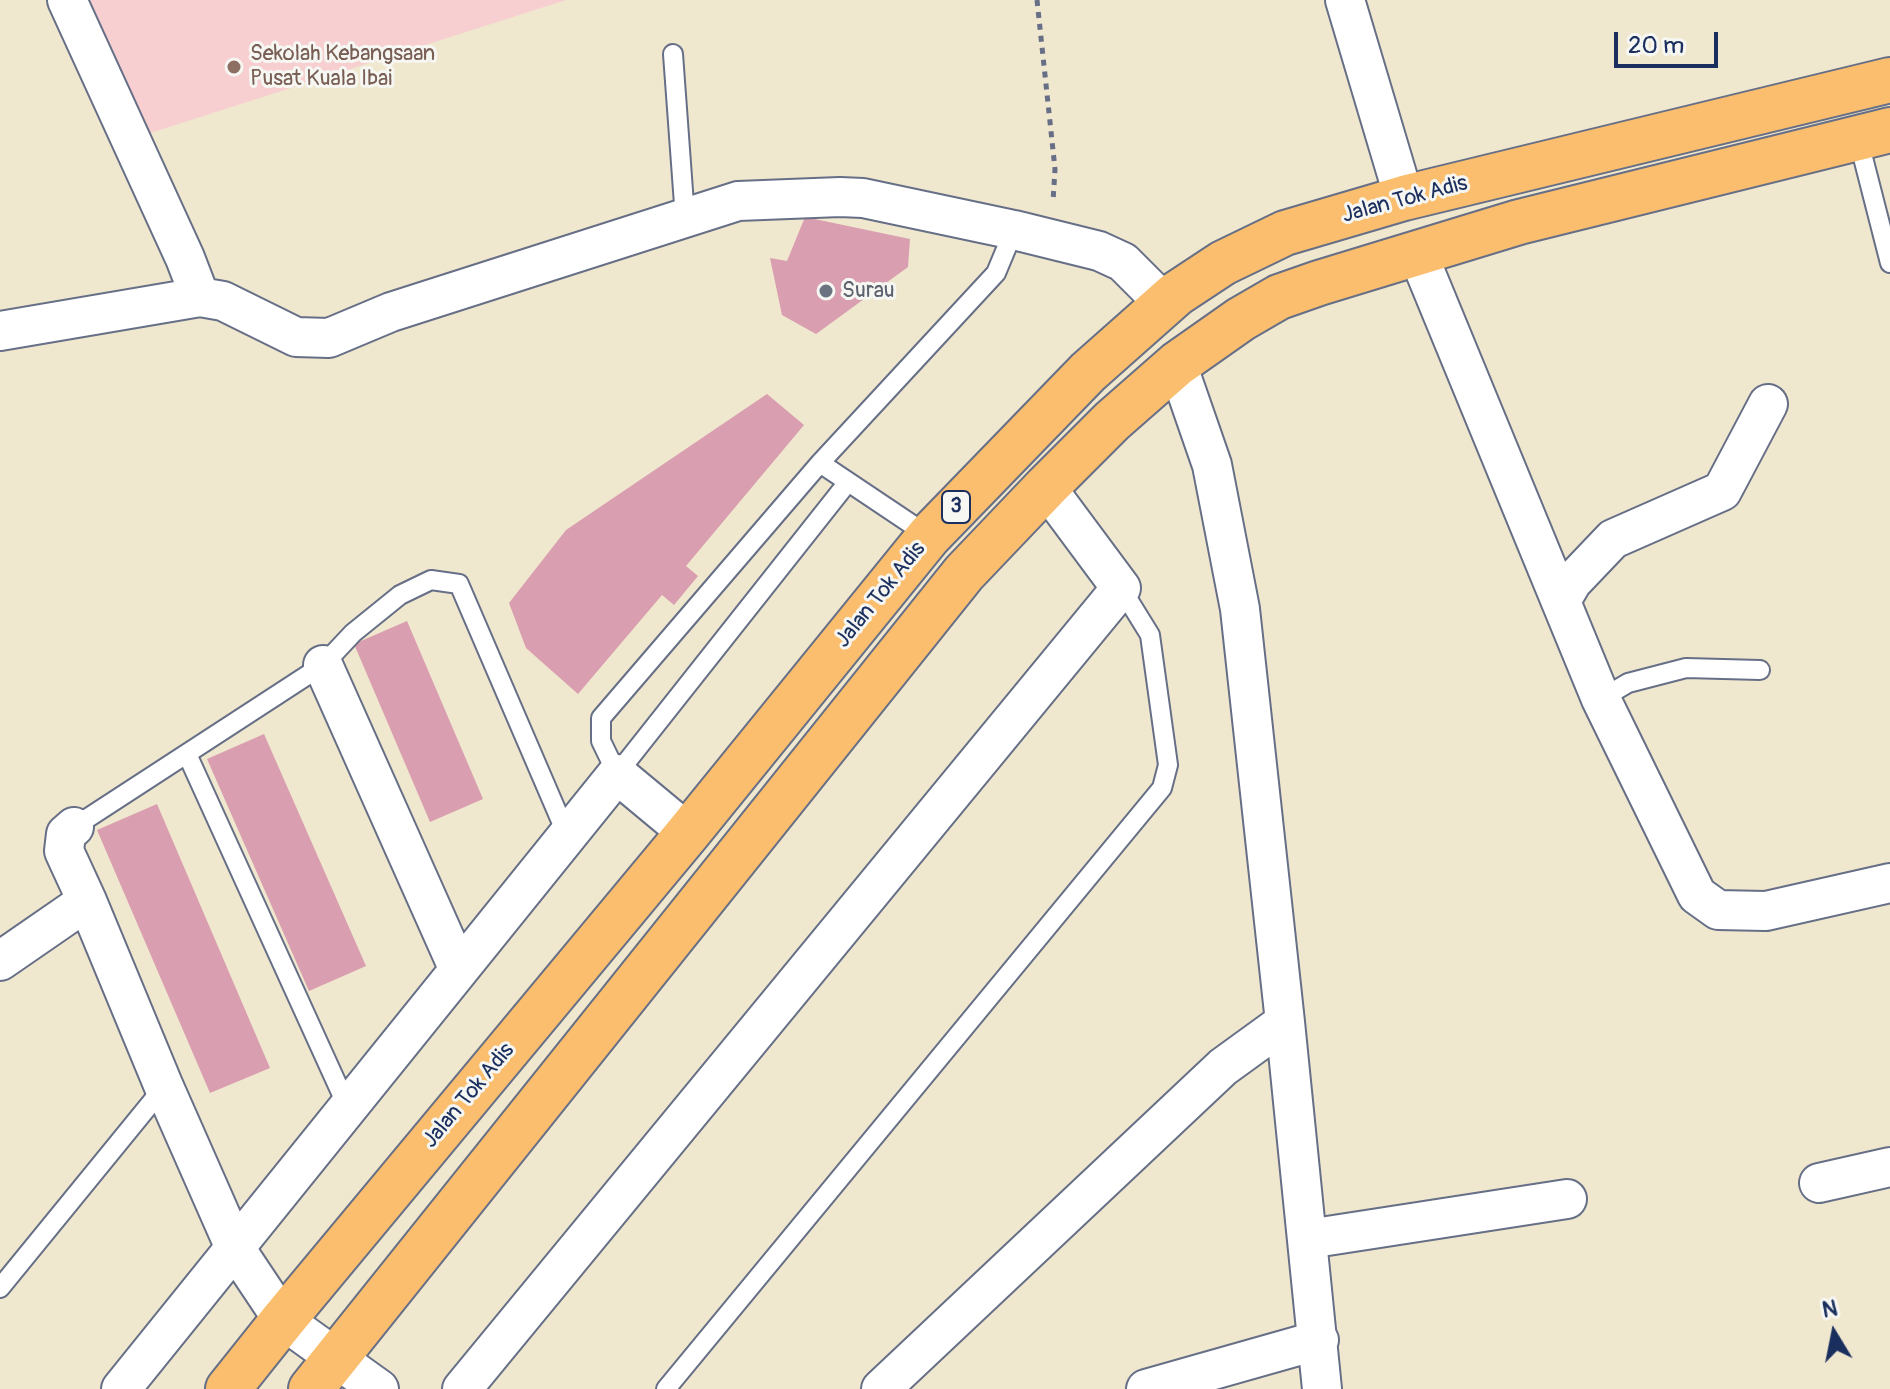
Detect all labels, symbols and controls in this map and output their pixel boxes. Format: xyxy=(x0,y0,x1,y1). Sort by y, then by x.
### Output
scale bar xyxy=(1618,16,1722,66)
text: 20 m xyxy=(1628,31,1684,60)
place label: Sekolah Kebangsaan Pusat Kuala Ibai xyxy=(250,41,435,92)
marker: Sekolah Kebangsaan Pusat Kuala Ibai xyxy=(225,58,243,76)
street label: Jalan Tok Adis xyxy=(1339,171,1471,229)
place label: Surau xyxy=(842,278,895,304)
marker: Surau xyxy=(817,282,835,300)
road number: 3 xyxy=(942,491,970,523)
street label: Jalan Tok Adis xyxy=(830,537,932,653)
street label: Jalan Tok Adis xyxy=(418,1038,520,1154)
north arrow xyxy=(1794,1293,1874,1373)
text: N xyxy=(1820,1294,1840,1324)

